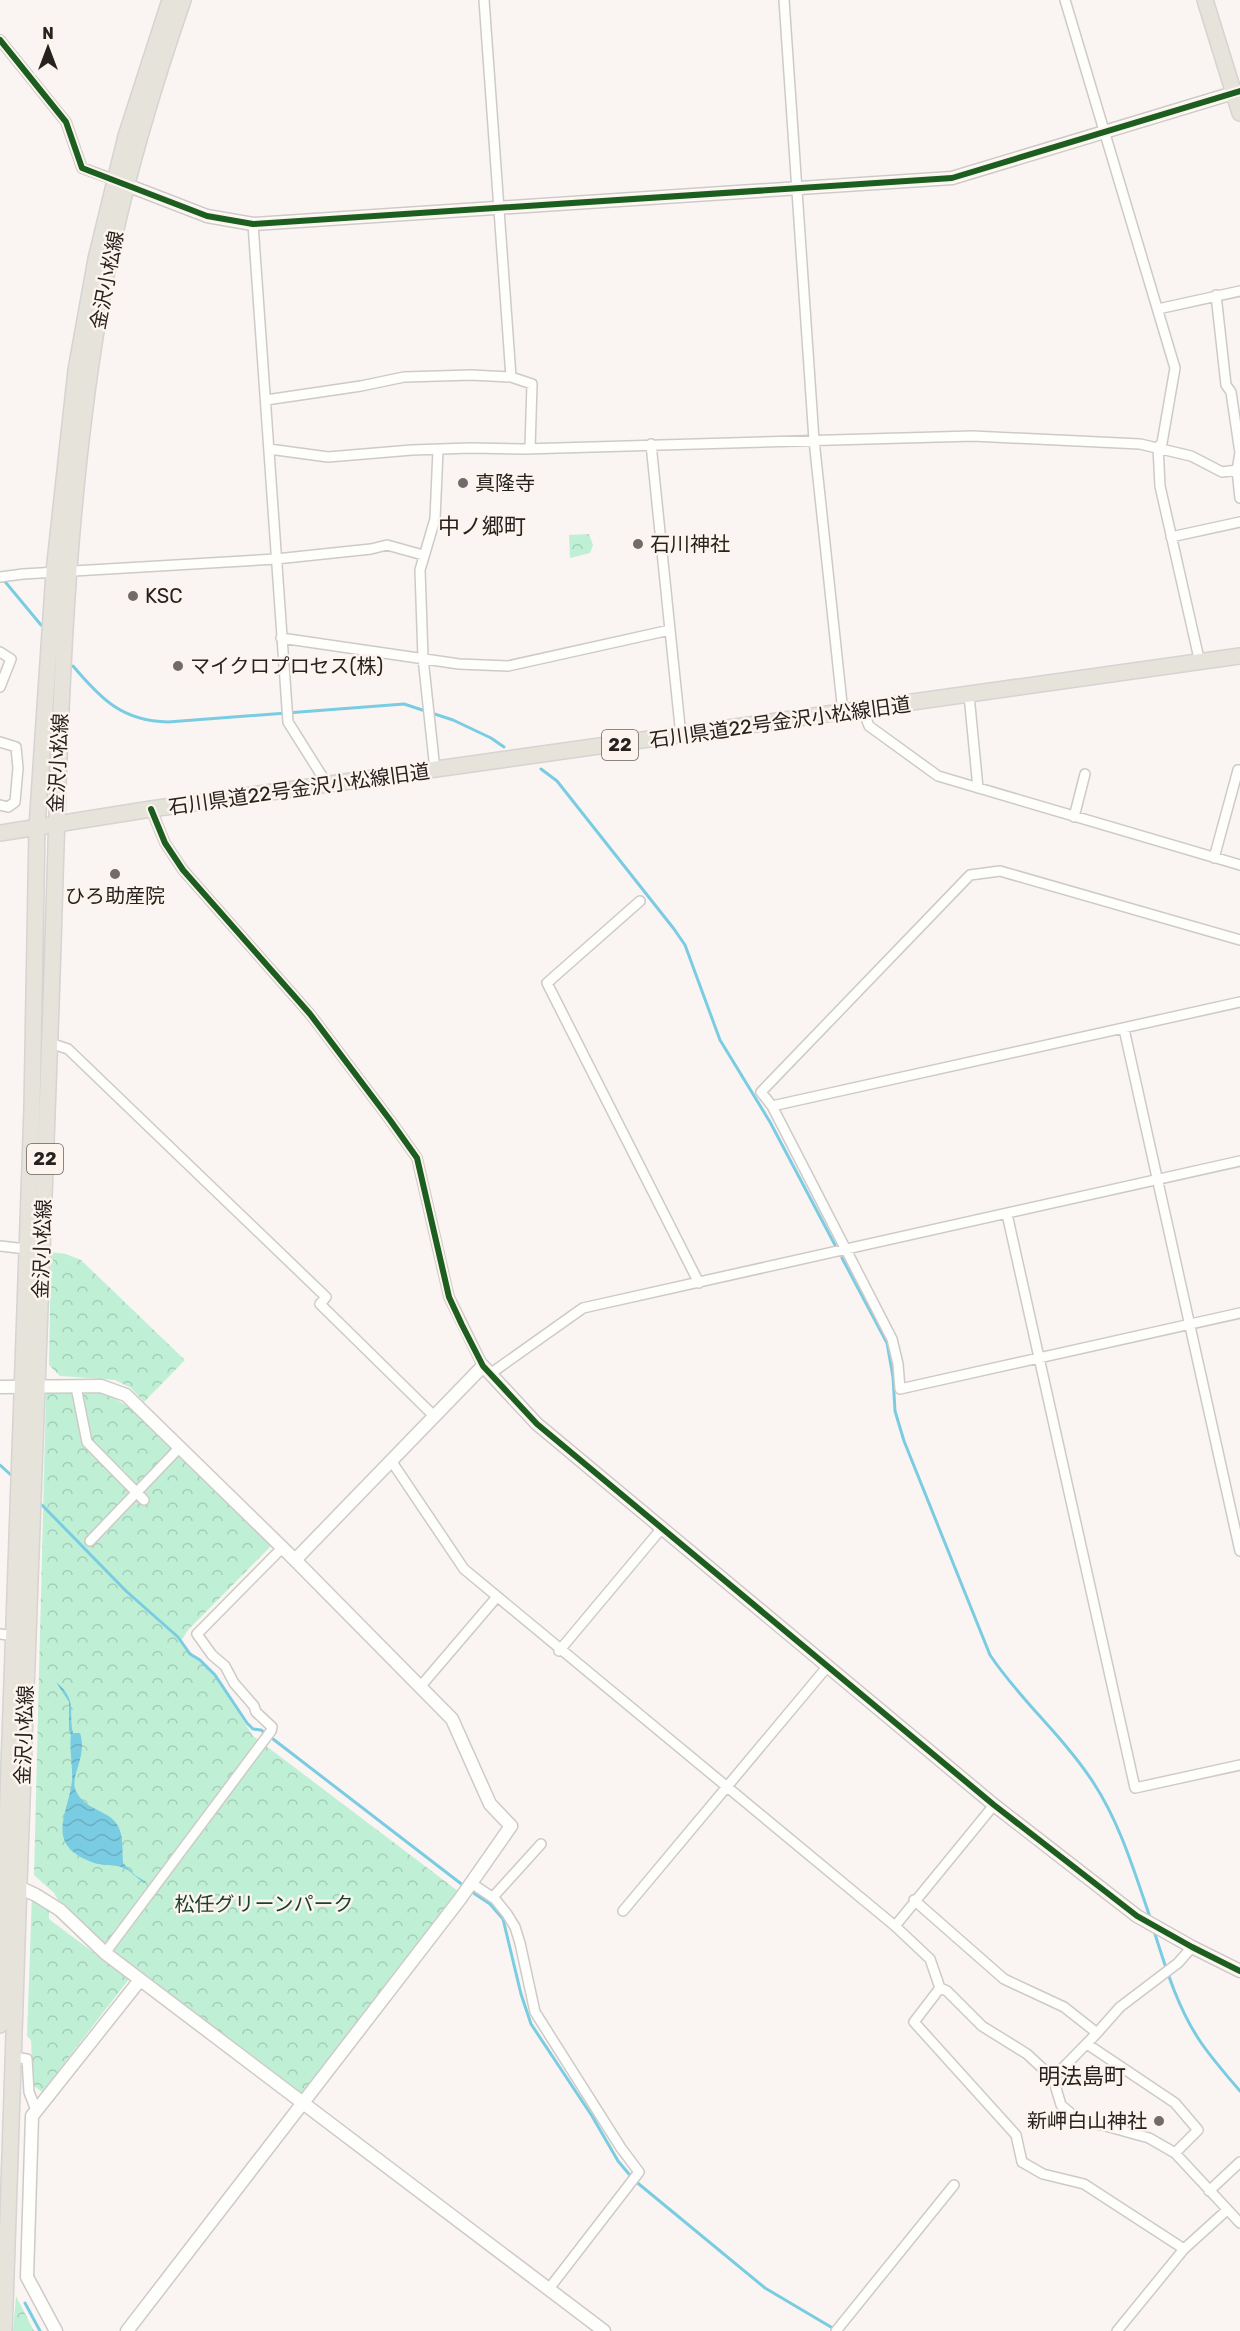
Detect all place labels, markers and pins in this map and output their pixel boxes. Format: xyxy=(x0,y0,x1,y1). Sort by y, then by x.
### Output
place label: 真隆寺 xyxy=(475,471,535,495)
marker: 真隆寺 xyxy=(456,476,470,490)
place label: 石川神社 xyxy=(650,532,730,556)
marker: 石川神社 xyxy=(631,537,645,551)
place label: KSC xyxy=(145,584,183,608)
marker: KSC xyxy=(126,589,140,603)
place label: マイクロプロセス(株) xyxy=(190,654,383,678)
marker: マイクロプロセス(株) xyxy=(171,659,185,673)
marker: ひろ助産院 xyxy=(108,867,122,881)
place label: ひろ助産院 xyxy=(65,884,165,908)
place label: 新岬白山神社 xyxy=(1027,2109,1147,2133)
marker: 新岬白山神社 xyxy=(1152,2114,1166,2128)

